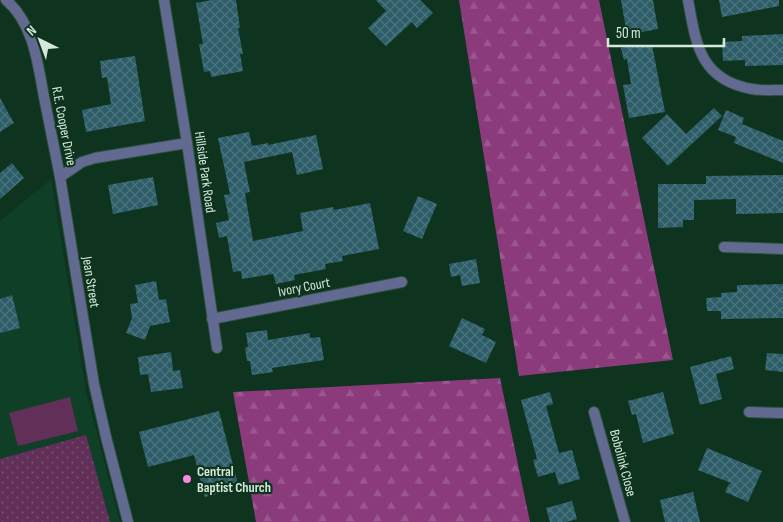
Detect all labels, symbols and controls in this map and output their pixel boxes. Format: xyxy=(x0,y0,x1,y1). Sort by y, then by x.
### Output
north arrow xyxy=(15,15,65,65)
scale bar xyxy=(608,15,724,47)
text: N xyxy=(23,22,40,40)
text: 50 m xyxy=(616,24,641,43)
street label: R.E. Cooper Drive xyxy=(48,85,80,167)
street label: Hillside Park Road xyxy=(191,130,219,214)
street label: Jean Street xyxy=(78,254,103,309)
street label: Ivory Court xyxy=(277,274,331,300)
street label: Bobolink Close xyxy=(606,428,640,498)
place label: Central Baptist Church xyxy=(197,463,271,496)
marker: Central Baptist Church xyxy=(181,473,193,485)

